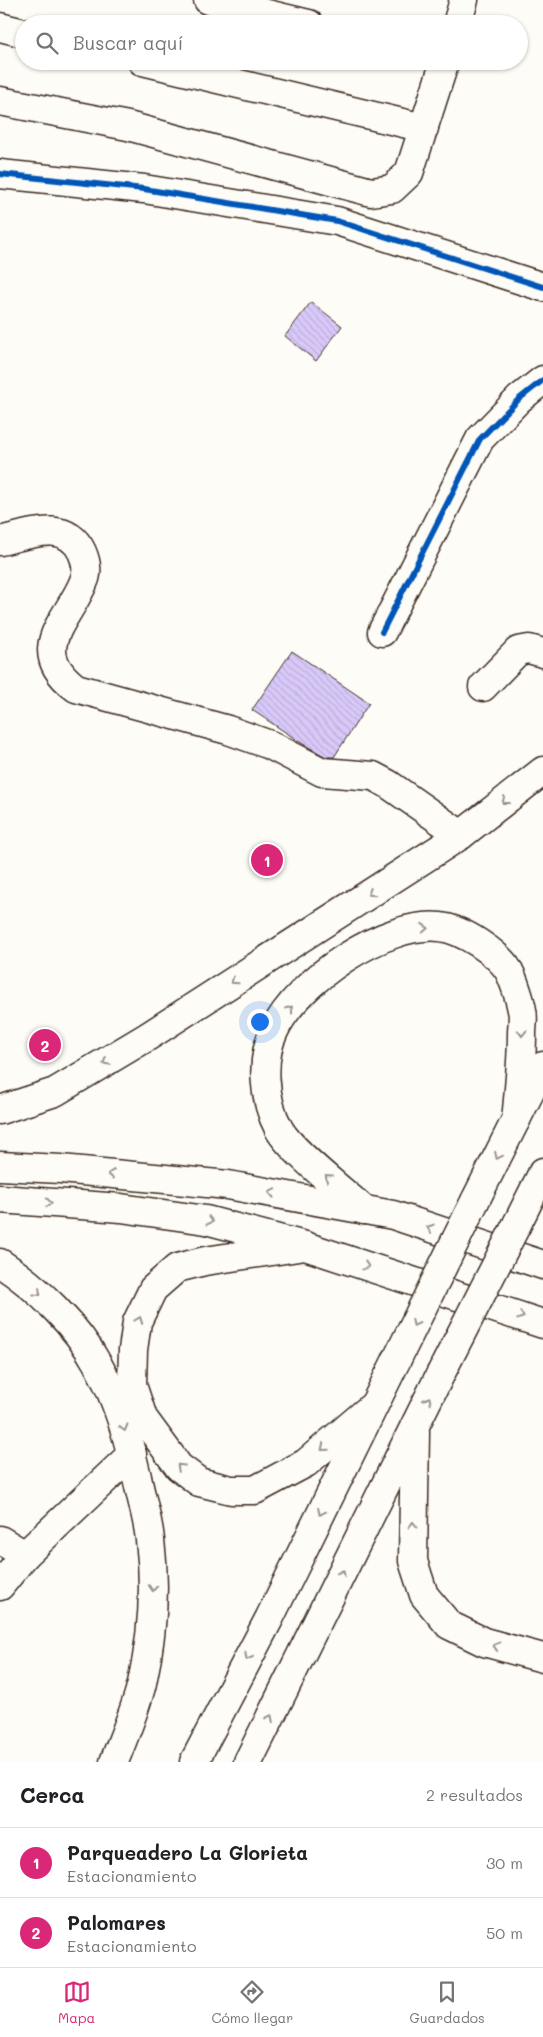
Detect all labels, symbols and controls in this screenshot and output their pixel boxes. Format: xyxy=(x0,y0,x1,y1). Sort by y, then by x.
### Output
search box xyxy=(15,15,528,70)
icon: search xyxy=(33,29,61,57)
text: Buscar aquí xyxy=(73,30,183,55)
one-way arrow xyxy=(502,796,511,804)
pin: 1 xyxy=(251,841,283,879)
one-way arrow xyxy=(368,887,377,896)
one-way arrow xyxy=(422,923,430,934)
one-way arrow xyxy=(230,974,239,984)
one-way arrow xyxy=(284,1006,292,1015)
your location xyxy=(247,1009,273,1035)
pin: 2 xyxy=(29,1026,61,1064)
one-way arrow xyxy=(517,1030,527,1037)
one-way arrow xyxy=(102,1056,111,1066)
one-way arrow xyxy=(494,1151,504,1160)
one-way arrow xyxy=(106,1168,114,1179)
one-way arrow xyxy=(325,1174,334,1183)
one-way arrow xyxy=(267,1188,276,1198)
one-way arrow xyxy=(45,1197,53,1208)
one-way arrow xyxy=(205,1215,214,1226)
one-way arrow xyxy=(427,1223,435,1233)
one-way arrow xyxy=(361,1260,370,1270)
one-way arrow xyxy=(33,1287,42,1296)
one-way arrow xyxy=(516,1311,524,1321)
one-way arrow xyxy=(133,1316,143,1325)
one-way arrow xyxy=(411,1318,421,1327)
one-way arrow xyxy=(422,1396,432,1405)
one-way arrow xyxy=(118,1424,128,1432)
one-way arrow xyxy=(321,1442,330,1451)
one-way arrow xyxy=(177,1464,186,1473)
one-way arrow xyxy=(317,1507,327,1516)
one-way arrow xyxy=(408,1520,418,1528)
one-way arrow xyxy=(336,1569,346,1578)
one-way arrow xyxy=(147,1585,158,1593)
one-way arrow xyxy=(492,1641,501,1651)
one-way arrow xyxy=(244,1652,254,1661)
one-way arrow xyxy=(264,1714,274,1723)
text: Cerca xyxy=(20,1781,85,1808)
text: 2 resultados xyxy=(426,1784,523,1805)
text: Parqueadero La Glorieta xyxy=(67,1840,308,1865)
text: 1 xyxy=(32,1852,40,1873)
text: 30 m xyxy=(486,1852,523,1873)
text: Estacionamiento xyxy=(67,1865,197,1886)
text: Palomares xyxy=(67,1910,166,1935)
text: 2 xyxy=(32,1922,40,1943)
text: 50 m xyxy=(486,1922,523,1943)
text: Estacionamiento xyxy=(67,1935,197,1956)
tab: Mapa xyxy=(58,1978,95,2027)
tab: Cómo llegar xyxy=(212,1978,293,2027)
tab: Guardados xyxy=(410,1978,485,2027)

